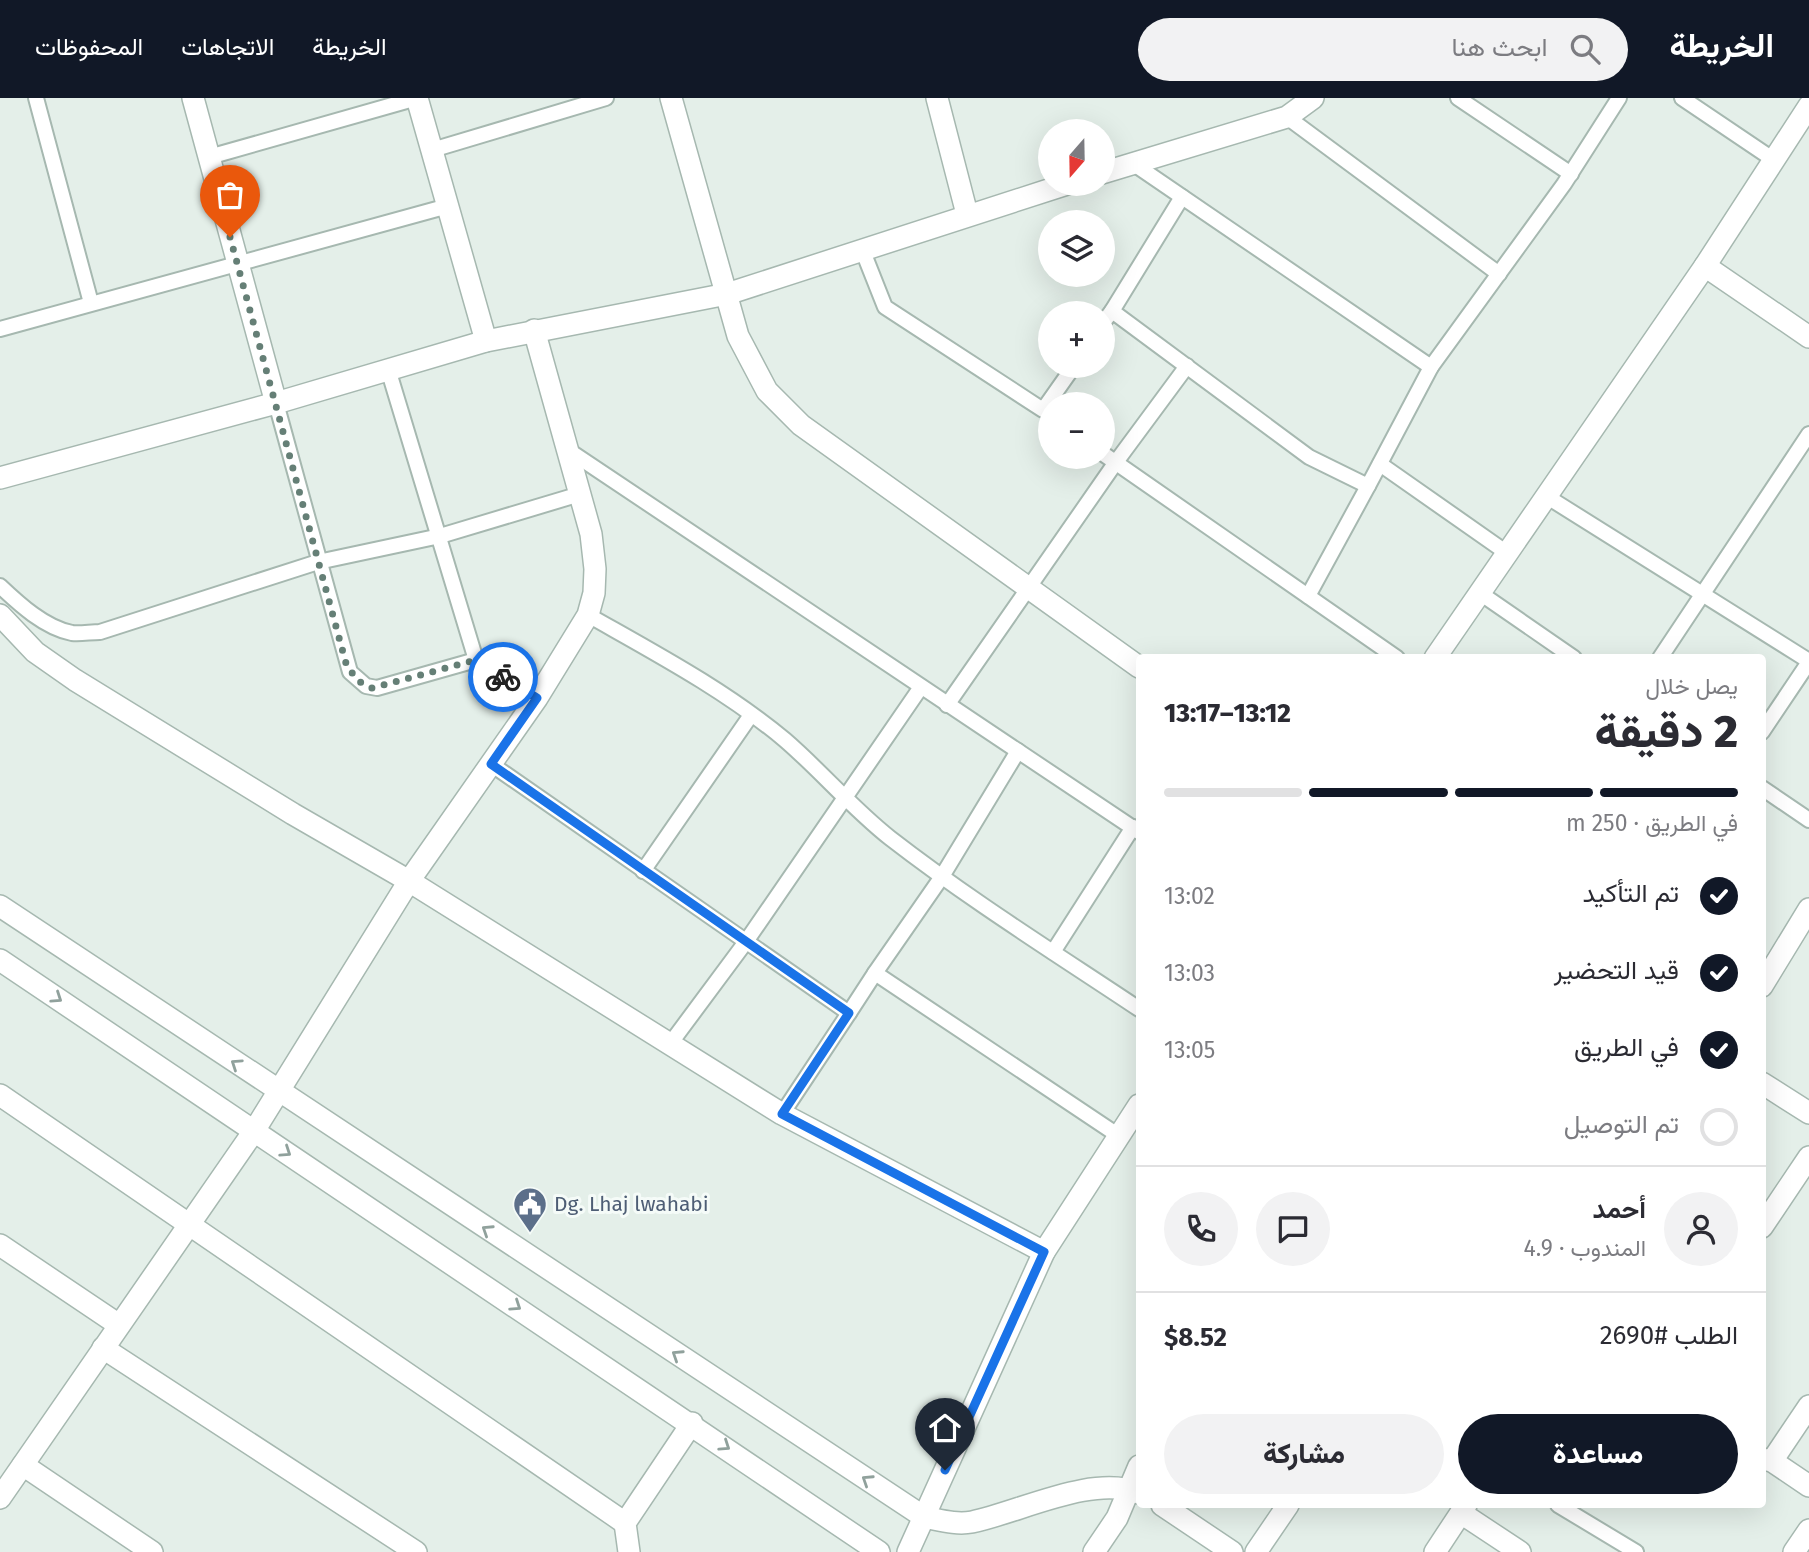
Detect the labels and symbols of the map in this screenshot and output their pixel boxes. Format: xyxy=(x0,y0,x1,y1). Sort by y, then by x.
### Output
north arrow xyxy=(1038,119,1115,196)
pin xyxy=(200,165,260,237)
courier xyxy=(468,642,538,712)
one-way arrow xyxy=(49,990,62,1003)
one-way arrow xyxy=(231,1060,244,1072)
one-way arrow xyxy=(278,1144,291,1156)
public building icon: Dg. Lhaj lwahabi xyxy=(511,1185,549,1234)
place label: Dg. Lhaj lwahabi xyxy=(554,1191,709,1217)
one-way arrow xyxy=(482,1226,495,1238)
one-way arrow xyxy=(508,1298,521,1310)
one-way arrow xyxy=(672,1350,685,1363)
pin xyxy=(915,1398,975,1470)
one-way arrow xyxy=(717,1438,730,1450)
one-way arrow xyxy=(862,1475,875,1488)

